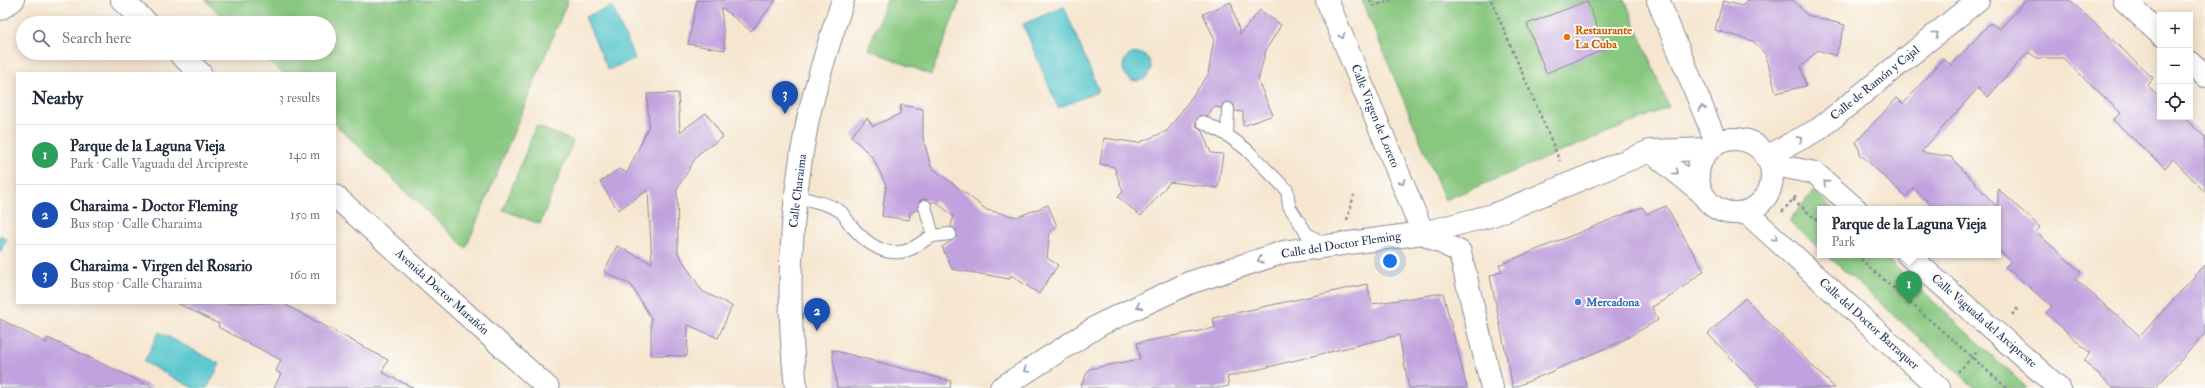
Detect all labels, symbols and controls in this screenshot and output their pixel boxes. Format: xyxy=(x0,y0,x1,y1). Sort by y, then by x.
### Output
map controls xyxy=(2157,12,2193,120)
button: + xyxy=(2157,12,2193,48)
search box xyxy=(16,16,336,60)
place label: Restaurante La Cuba xyxy=(1575,23,1633,52)
icon: search xyxy=(30,27,52,49)
text: Search here xyxy=(62,29,131,48)
one-way arrow xyxy=(1932,31,1939,38)
one-way arrow xyxy=(1337,32,1345,39)
marker: Restaurante La Cuba xyxy=(1562,32,1572,42)
street label: Calle de Ramón y Cajal xyxy=(1827,42,1923,124)
button: − xyxy=(2157,48,2193,84)
street label: Calle Virgen de Loreto xyxy=(1347,62,1403,170)
pin: 3 xyxy=(772,81,798,114)
button: locate xyxy=(2157,84,2193,120)
text: Nearby xyxy=(32,88,83,109)
text: 3 results xyxy=(279,90,320,106)
one-way arrow xyxy=(1699,105,1707,113)
one-way arrow xyxy=(1796,136,1803,143)
text: Parque de la Laguna Vieja xyxy=(70,137,225,156)
text: 1 xyxy=(43,147,47,163)
text: 140 m xyxy=(289,147,320,163)
street label: Calle Charaima xyxy=(786,152,810,229)
text: Park · Calle Vaguada del Arcipreste xyxy=(70,156,248,172)
one-way arrow xyxy=(1671,167,1678,174)
one-way arrow xyxy=(1397,177,1405,185)
one-way arrow xyxy=(1824,181,1831,188)
text: Charaima - Doctor Fleming xyxy=(70,197,238,216)
popup xyxy=(1817,206,2001,258)
text: 2 xyxy=(42,207,48,223)
text: 150 m xyxy=(290,207,320,223)
text: Parque de la Laguna Vieja xyxy=(1832,215,1986,234)
text: Bus stop · Calle Charaima xyxy=(70,216,202,232)
street label: Calle del Doctor Fleming xyxy=(1280,228,1403,262)
one-way arrow xyxy=(1770,233,1778,240)
text: Park xyxy=(1832,234,1855,250)
street label: Avenida Doctor Marañón xyxy=(391,245,492,338)
your location xyxy=(1380,251,1400,271)
one-way arrow xyxy=(1257,255,1264,264)
text: Charaima - Virgen del Rosario xyxy=(70,257,252,276)
text: 3 xyxy=(43,267,48,283)
text: 160 m xyxy=(289,267,320,283)
pin: 1 xyxy=(1896,271,1922,304)
street label: Calle Vaguada del Arcipreste xyxy=(1928,271,2040,371)
street label: Calle del Doctor Barraquer xyxy=(1816,275,1923,373)
text: Bus stop · Calle Charaima xyxy=(70,276,202,292)
place label: Mercadona xyxy=(1585,295,1640,310)
marker: Mercadona xyxy=(1573,297,1583,307)
pin: 2 xyxy=(804,298,830,331)
one-way arrow xyxy=(1136,301,1144,309)
one-way arrow xyxy=(1024,366,1031,373)

